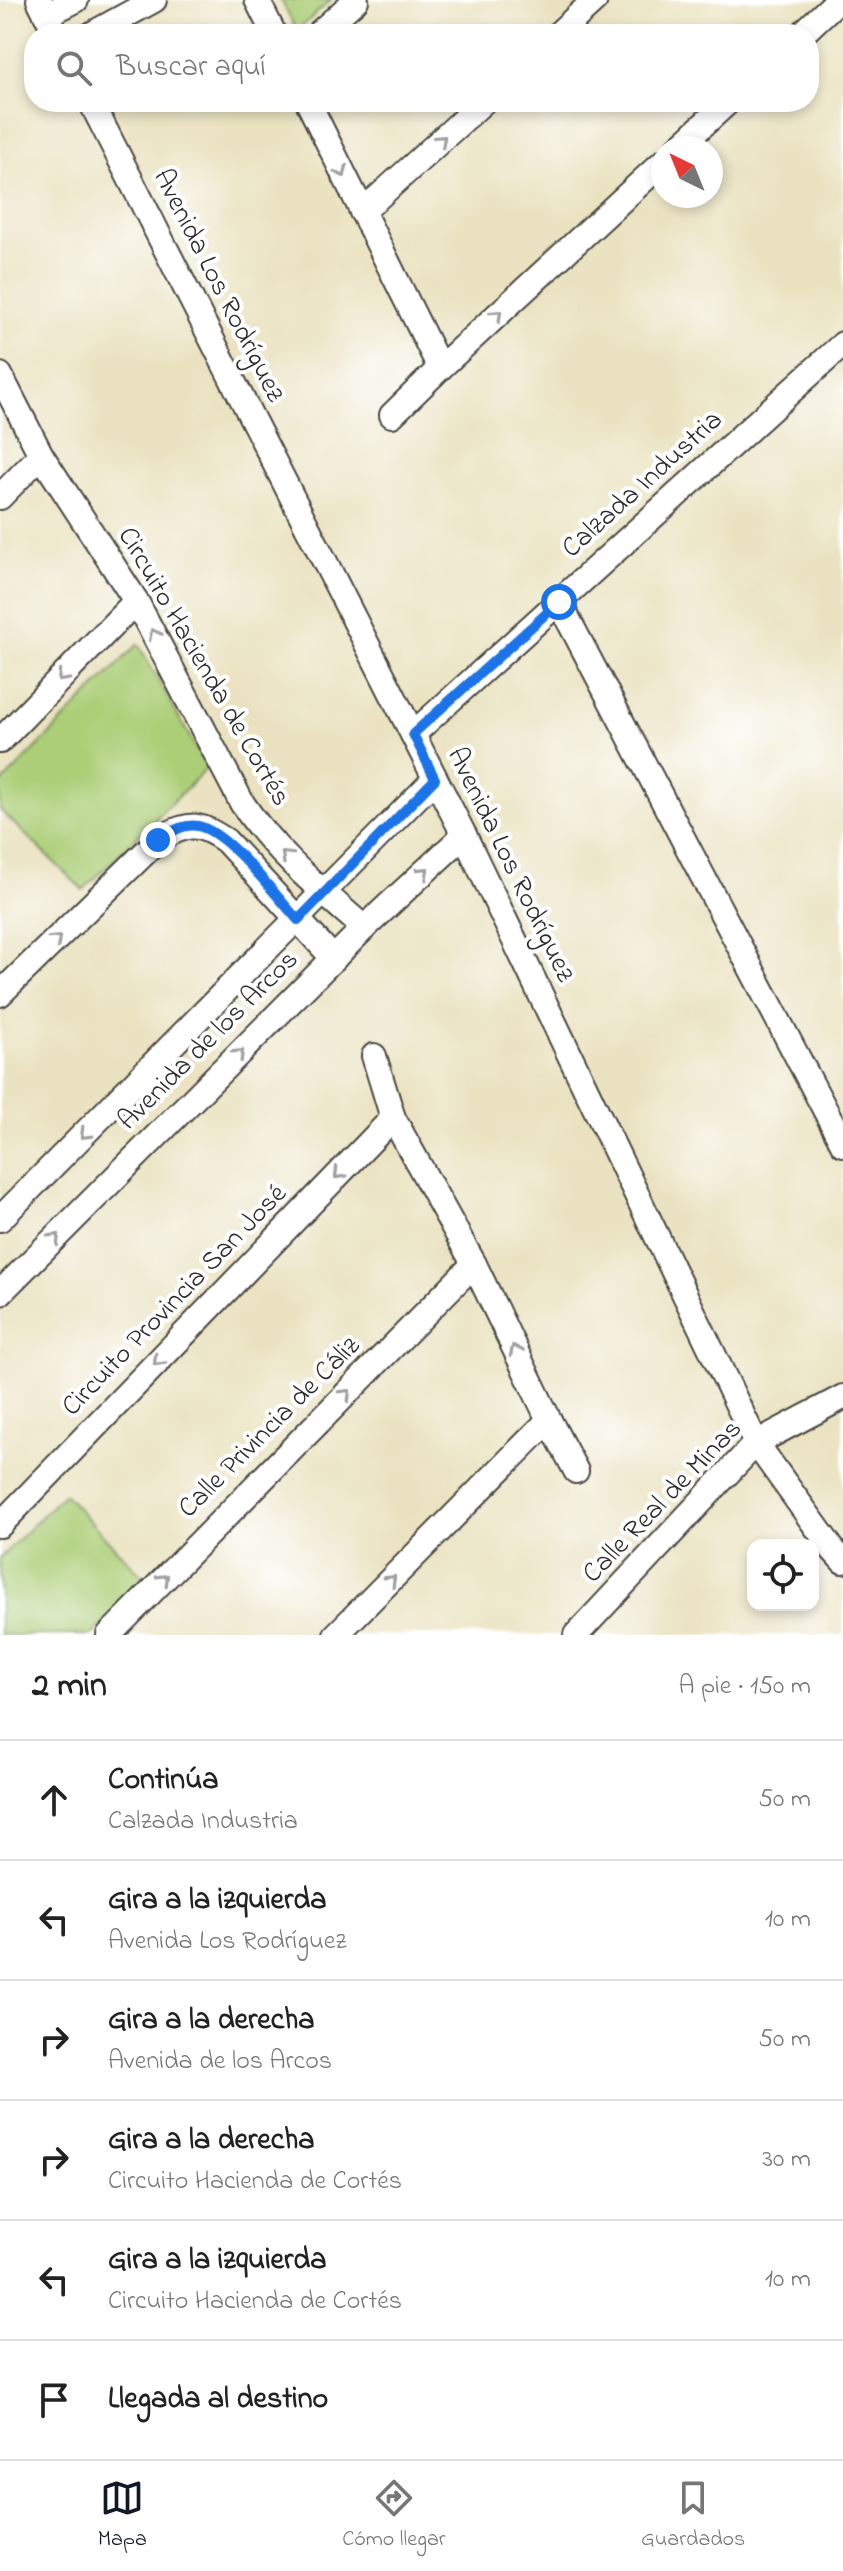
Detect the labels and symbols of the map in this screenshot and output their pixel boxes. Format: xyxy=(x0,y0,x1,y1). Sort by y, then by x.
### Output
one-way arrow xyxy=(431,136,446,150)
north arrow xyxy=(651,136,723,208)
street label: Avenida Los Rodríguez xyxy=(141,162,295,410)
one-way arrow xyxy=(333,163,348,178)
one-way arrow xyxy=(488,309,502,324)
street label: Calzada Industria xyxy=(553,401,733,569)
street label: Circuito Hacienda de Cortés xyxy=(106,520,300,814)
route start xyxy=(541,584,577,620)
one-way arrow xyxy=(148,628,163,643)
one-way arrow xyxy=(57,668,71,682)
street label: Avenida Los Rodríguez xyxy=(435,741,585,990)
route end xyxy=(140,822,176,858)
one-way arrow xyxy=(281,852,296,866)
one-way arrow xyxy=(415,866,429,881)
one-way arrow xyxy=(47,934,61,949)
street label: Avenida de los Arcos xyxy=(109,941,309,1141)
one-way arrow xyxy=(230,1049,244,1063)
one-way arrow xyxy=(80,1125,94,1139)
one-way arrow xyxy=(333,1165,348,1179)
street label: Circuito Provincia San José xyxy=(53,1175,298,1427)
one-way arrow xyxy=(46,1233,60,1247)
street label: Calle Privincia de Cáliz xyxy=(170,1327,371,1528)
one-way arrow xyxy=(509,1343,525,1358)
one-way arrow xyxy=(153,1352,167,1366)
one-way arrow xyxy=(337,1389,351,1403)
street label: Calle Real de Minas xyxy=(574,1411,752,1593)
one-way arrow xyxy=(155,1574,169,1588)
one-way arrow xyxy=(382,1574,396,1589)

